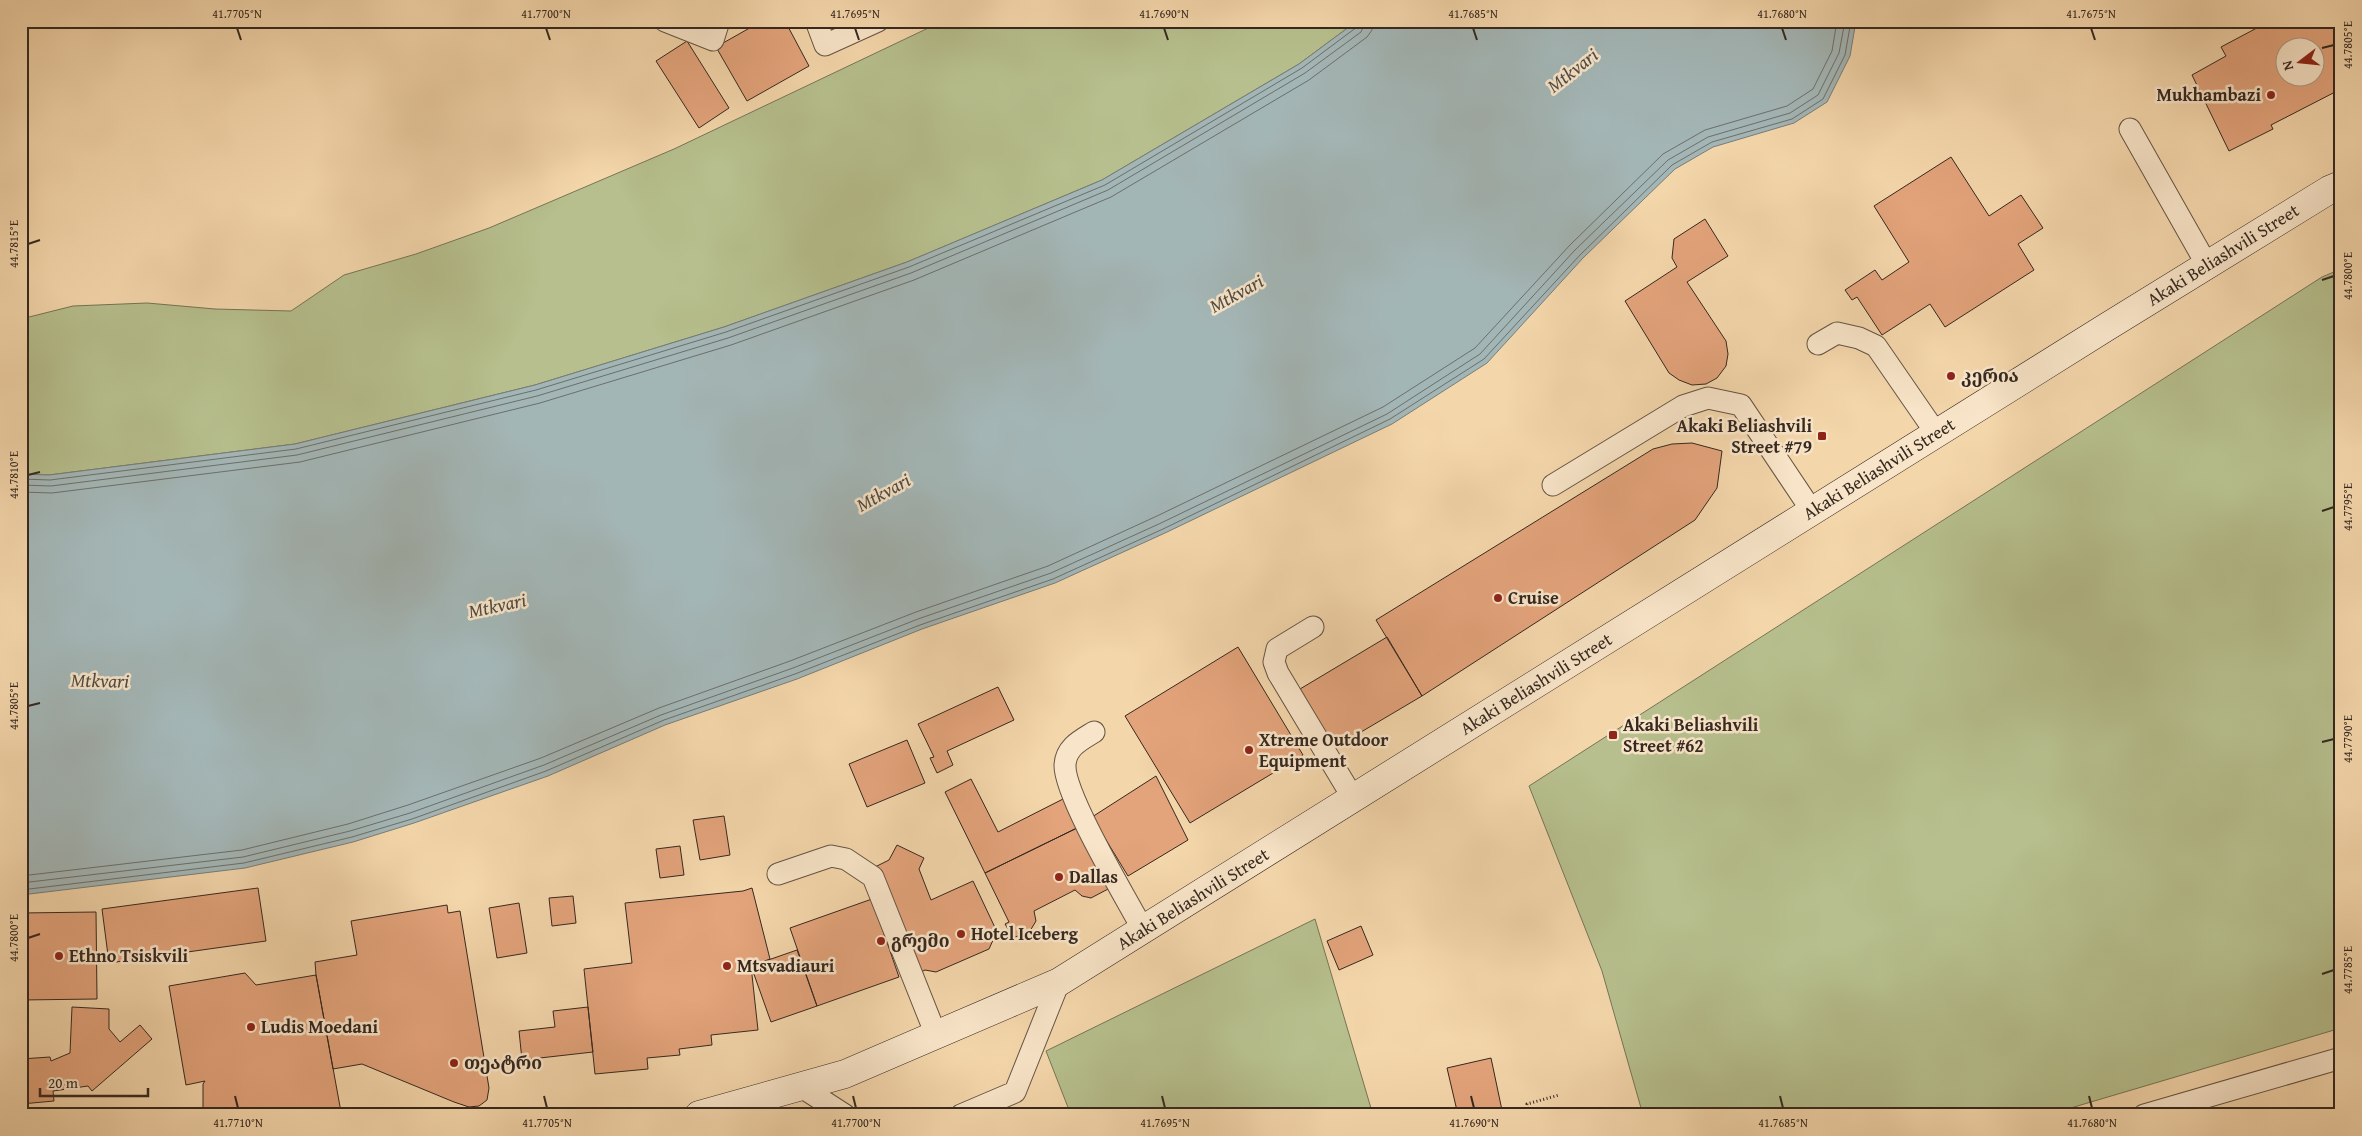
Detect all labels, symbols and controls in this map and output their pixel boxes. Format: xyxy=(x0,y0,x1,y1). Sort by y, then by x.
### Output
text: 41.7705°N xyxy=(212,5,262,22)
text: 41.7700°N xyxy=(521,5,571,22)
text: 41.7695°N xyxy=(830,5,880,22)
text: 41.7690°N xyxy=(1139,5,1189,22)
text: 41.7685°N xyxy=(1448,5,1498,22)
text: 41.7680°N xyxy=(1757,5,1807,22)
text: 41.7675°N xyxy=(2066,5,2116,22)
text: 44.7805°E xyxy=(2339,21,2356,69)
north arrow xyxy=(2274,38,2324,88)
water label: Mtkvari xyxy=(1540,41,1604,99)
text: N xyxy=(2276,58,2298,73)
place label: Mukhambazi xyxy=(2156,81,2261,108)
marker: Mukhambazi xyxy=(2265,89,2277,101)
street label: Akaki Beliashvili Street xyxy=(2141,196,2305,312)
text: 44.7815°E xyxy=(5,220,22,268)
text: 44.7800°E xyxy=(2339,252,2356,300)
water label: Mtkvari xyxy=(1204,267,1268,319)
place label: კერია xyxy=(1961,362,2019,389)
marker: კერია xyxy=(1945,370,1957,382)
street label: Akaki Beliashvili Street xyxy=(1797,410,1961,526)
place label: Akaki Beliashvili Street #79 xyxy=(1677,412,1812,460)
marker: Akaki Beliashvili Street #79 xyxy=(1816,430,1828,442)
text: 44.7810°E xyxy=(5,451,22,499)
water label: Mtkvari xyxy=(851,466,915,518)
text: 44.7795°E xyxy=(2339,483,2356,531)
place label: Cruise xyxy=(1508,584,1559,611)
water label: Mtkvari xyxy=(466,585,528,625)
marker: Cruise xyxy=(1492,592,1504,604)
street label: Akaki Beliashvili Street xyxy=(1454,625,1618,741)
water label: Mtkvari xyxy=(71,665,129,695)
text: 44.7805°E xyxy=(5,682,22,730)
place label: Akaki Beliashvili Street #62 xyxy=(1623,711,1759,759)
text: 44.7790°E xyxy=(2339,715,2356,763)
place label: Xtreme Outdoor Equipment xyxy=(1259,726,1389,774)
marker: Akaki Beliashvili Street #62 xyxy=(1607,729,1619,741)
marker: Xtreme Outdoor Equipment xyxy=(1243,744,1255,756)
street label: Akaki Beliashvili Street xyxy=(1111,840,1275,956)
place label: Dallas xyxy=(1069,863,1118,890)
marker: Dallas xyxy=(1053,871,1065,883)
text: 44.7800°E xyxy=(5,914,22,962)
place label: Hotel Iceberg xyxy=(971,920,1078,947)
place label: გრემი xyxy=(891,927,950,954)
marker: Hotel Iceberg xyxy=(955,928,967,940)
marker: გრემი xyxy=(875,935,887,947)
place label: Ethno Tsiskvili xyxy=(69,942,189,969)
text: 44.7785°E xyxy=(2339,946,2356,994)
marker: Ethno Tsiskvili xyxy=(53,950,65,962)
place label: Mtsvadiauri xyxy=(737,952,835,979)
marker: Mtsvadiauri xyxy=(721,960,733,972)
place label: Ludis Moedani xyxy=(261,1013,378,1040)
marker: Ludis Moedani xyxy=(245,1021,257,1033)
place label: თეატრი xyxy=(464,1049,542,1076)
marker: თეატრი xyxy=(448,1057,460,1069)
scale bar xyxy=(40,1066,148,1098)
text: 20 m xyxy=(48,1072,79,1093)
text: 41.7710°N xyxy=(213,1114,263,1131)
text: 41.7705°N xyxy=(522,1114,572,1131)
text: 41.7700°N xyxy=(831,1114,881,1131)
text: 41.7695°N xyxy=(1140,1114,1190,1131)
text: 41.7690°N xyxy=(1449,1114,1499,1131)
text: 41.7685°N xyxy=(1758,1114,1808,1131)
text: 41.7680°N xyxy=(2067,1114,2117,1131)

